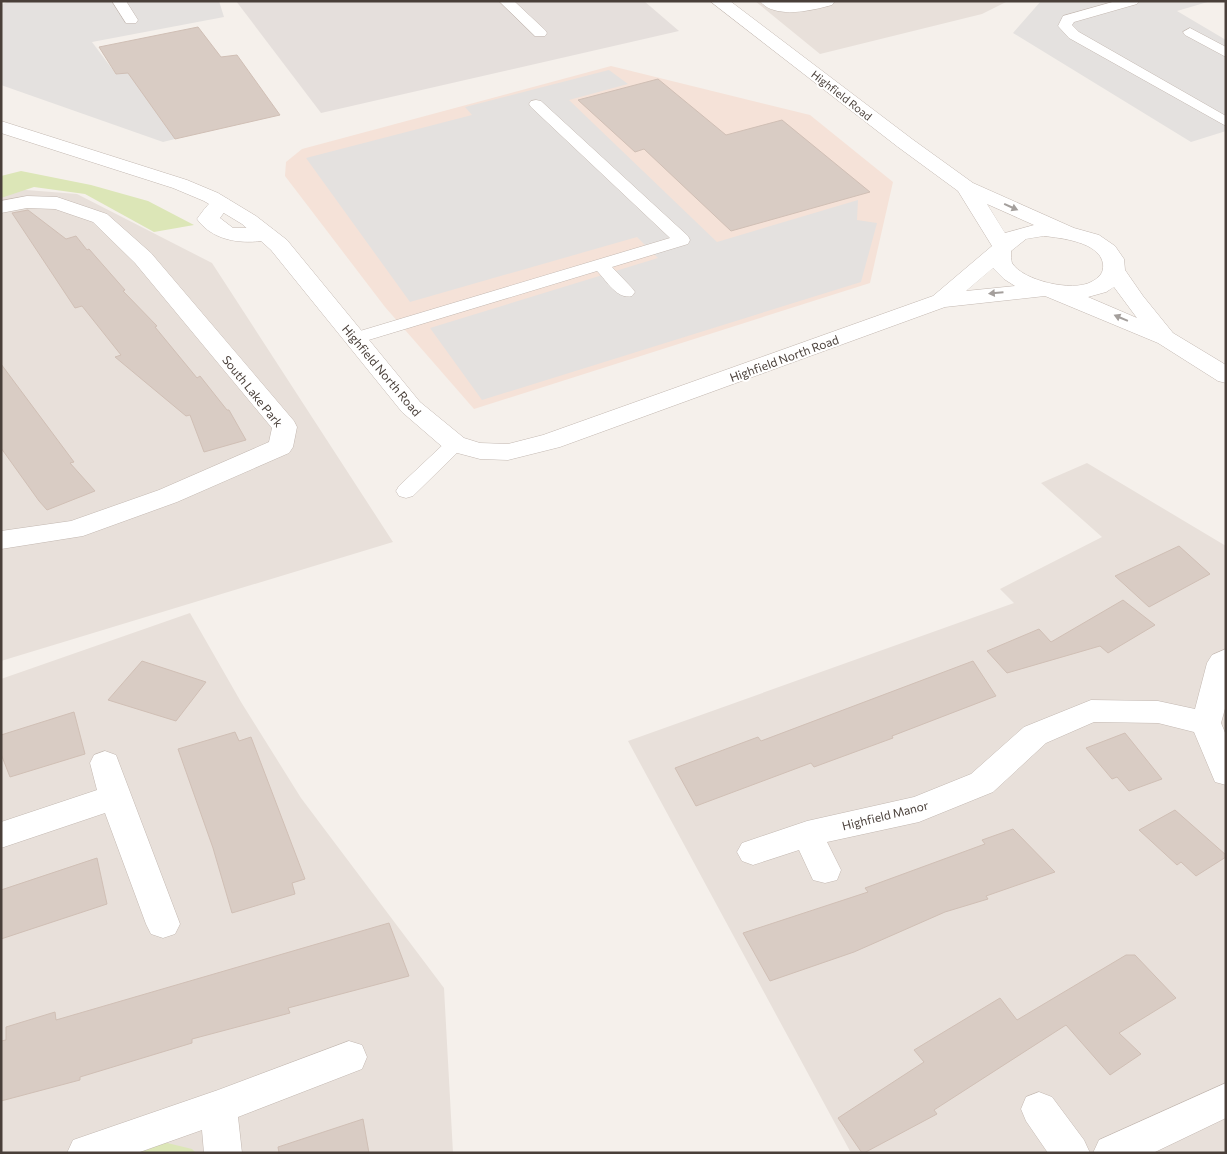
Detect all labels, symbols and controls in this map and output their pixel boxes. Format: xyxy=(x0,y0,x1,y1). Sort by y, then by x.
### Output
street label: Highfield Road xyxy=(809,67,875,123)
one-way arrow xyxy=(1004,204,1018,212)
one-way arrow xyxy=(987,290,1003,298)
one-way arrow xyxy=(1114,314,1128,322)
street label: Highfield North Road xyxy=(340,321,424,419)
street label: Highfield North Road xyxy=(728,332,840,384)
street label: South Lake Park xyxy=(220,352,286,430)
street label: Highfield Manor xyxy=(840,797,930,832)

